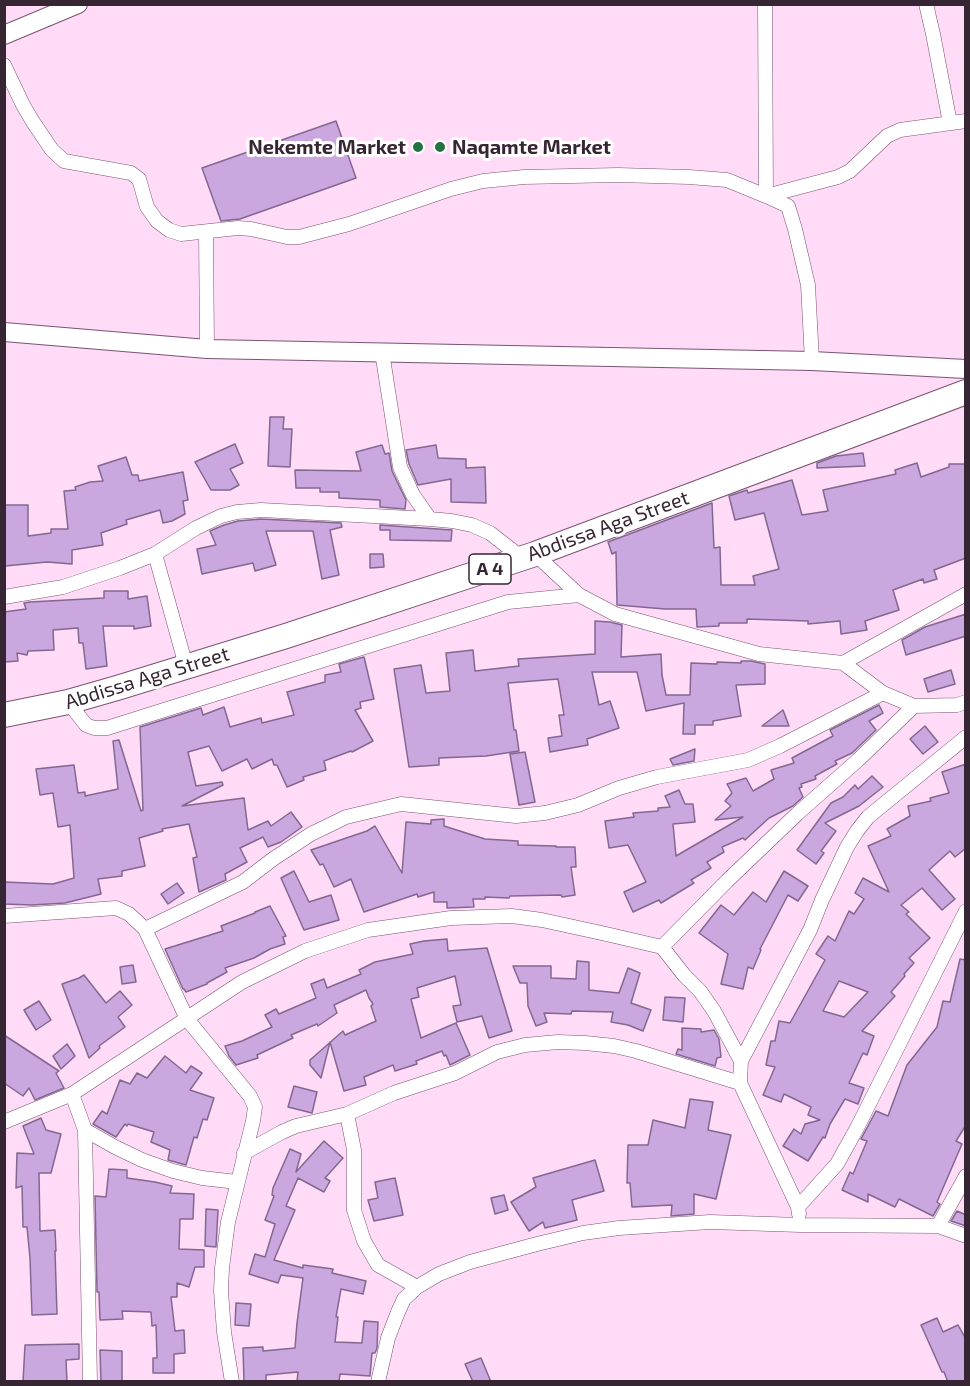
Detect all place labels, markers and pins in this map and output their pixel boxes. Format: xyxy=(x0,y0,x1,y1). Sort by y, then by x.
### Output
place label: Nekemte Market xyxy=(248,135,406,159)
place label: Naqamte Market xyxy=(452,135,611,159)
marker: Nekemte Market xyxy=(411,140,425,154)
marker: Naqamte Market xyxy=(433,140,447,154)

